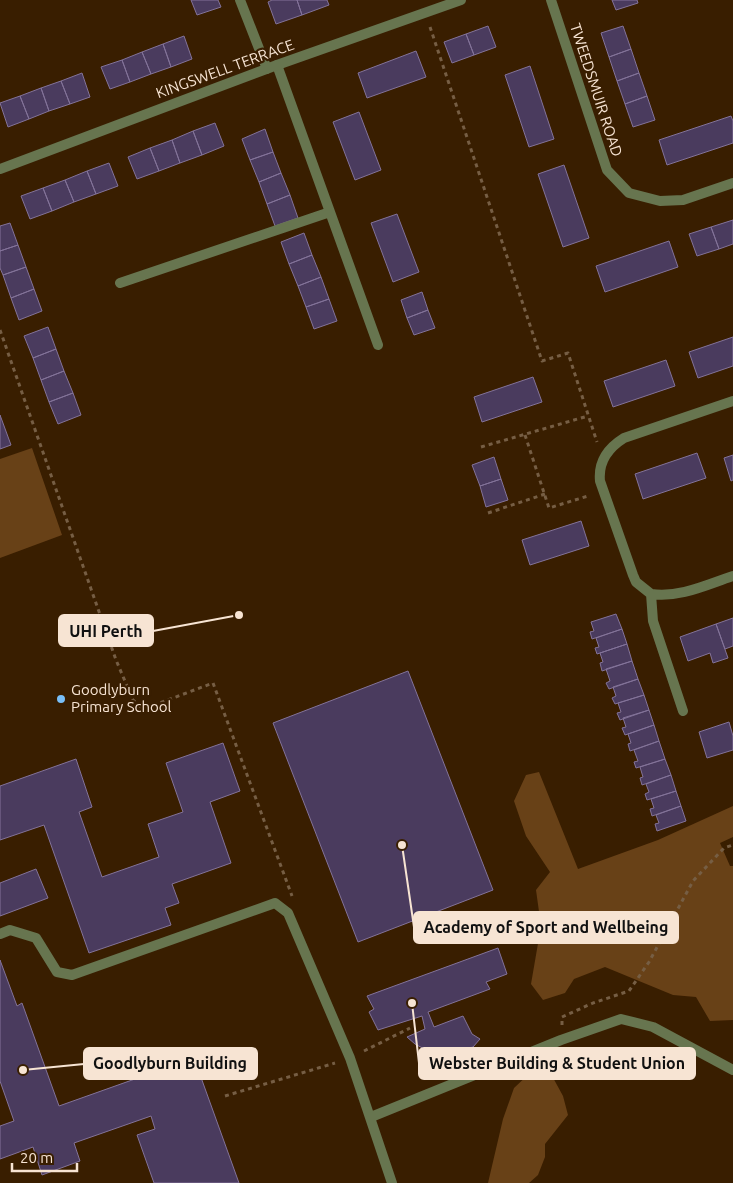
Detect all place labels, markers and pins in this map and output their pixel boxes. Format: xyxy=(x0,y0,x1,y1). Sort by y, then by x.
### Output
callout: UHI Perth xyxy=(59,615,153,646)
place label: Goodlyburn Primary School xyxy=(71,681,172,715)
marker: Goodlyburn Primary School xyxy=(55,693,67,705)
callout: Academy of Sport and Wellbeing xyxy=(414,912,678,943)
callout: Goodlyburn Building xyxy=(84,1048,257,1079)
callout: Webster Building & Student Union xyxy=(419,1048,695,1079)

